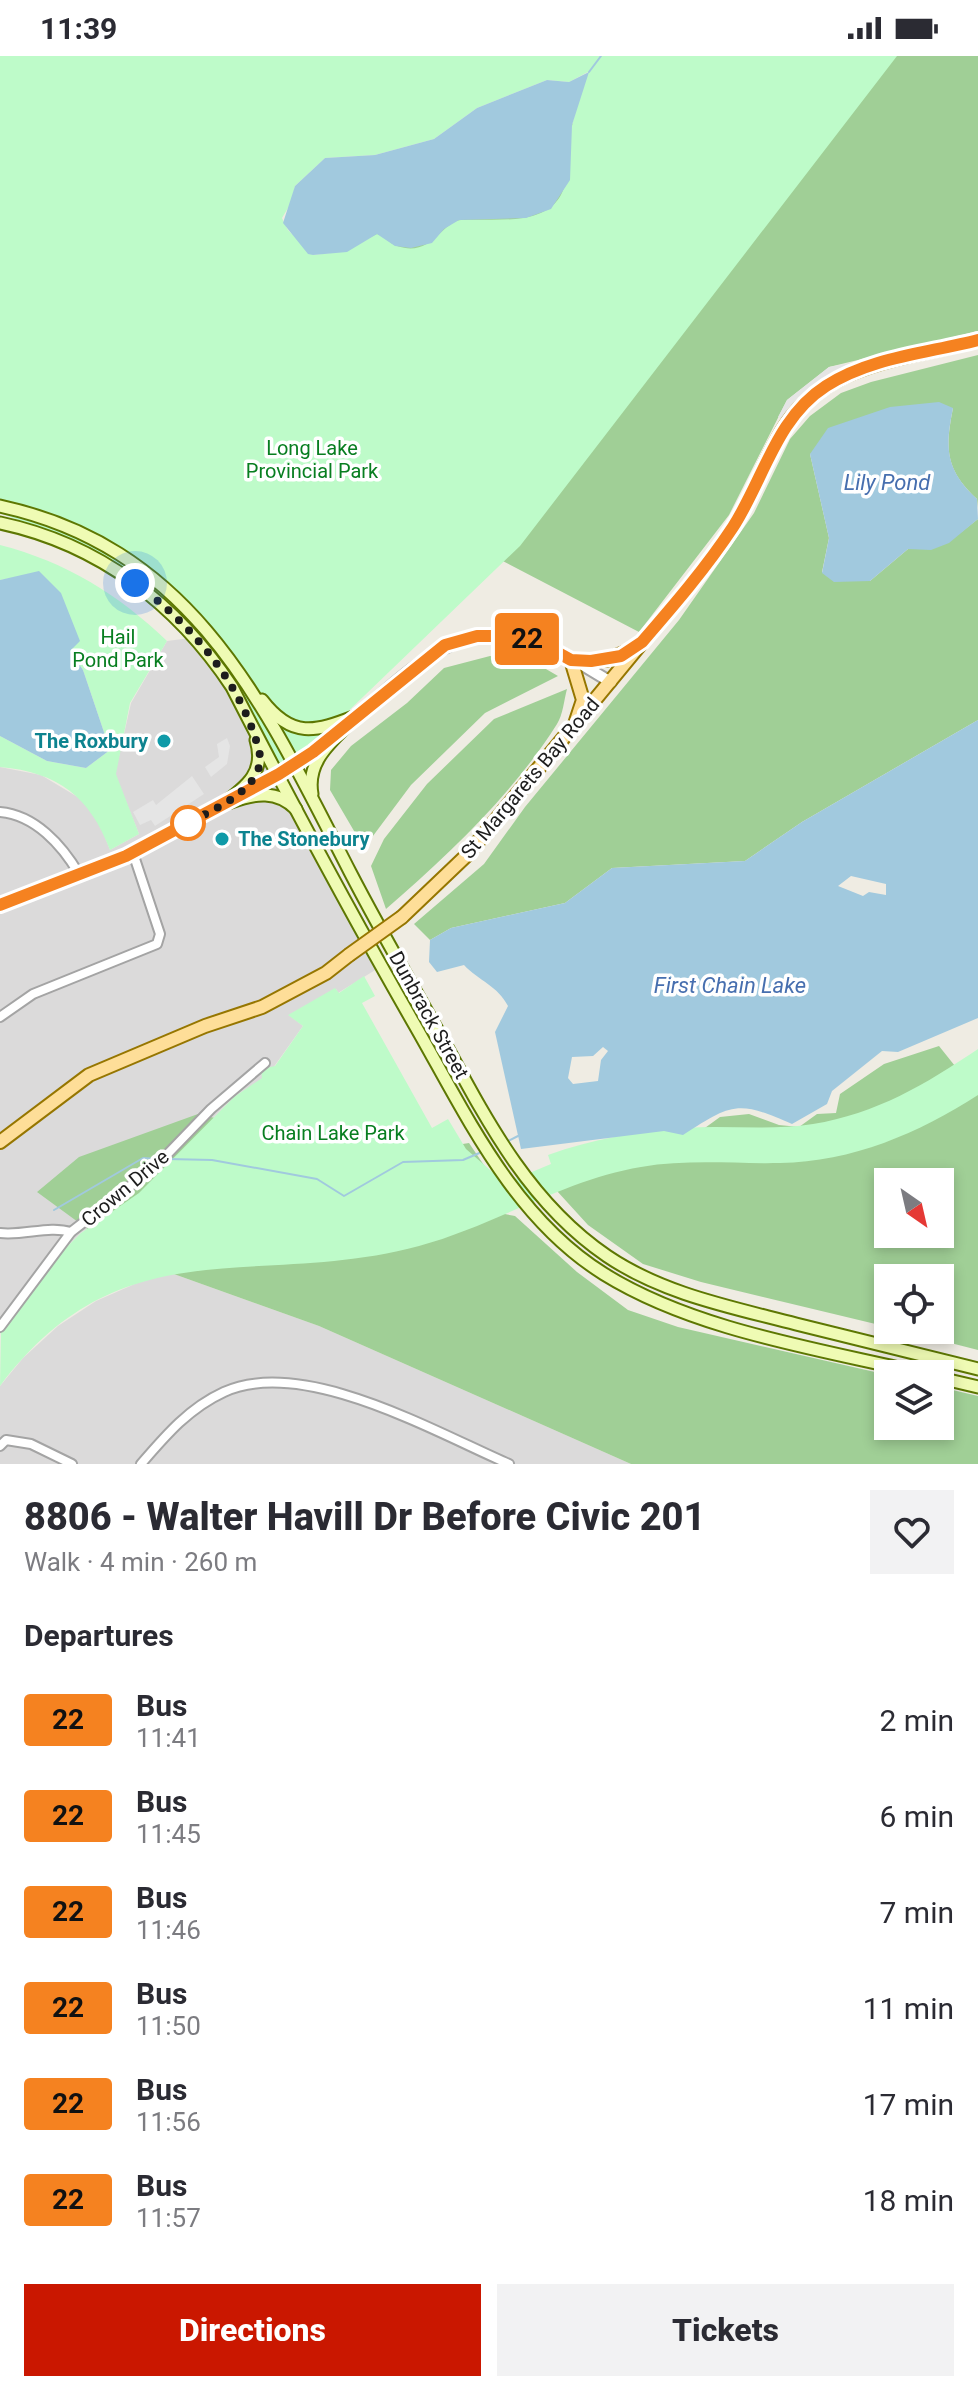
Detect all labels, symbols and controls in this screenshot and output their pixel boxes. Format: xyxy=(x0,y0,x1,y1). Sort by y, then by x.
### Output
text: 11:39 xyxy=(40,11,117,46)
park label: Long Lake Provincial Park xyxy=(246,436,379,483)
water label: Lily Pond xyxy=(844,470,931,495)
your location xyxy=(115,563,155,603)
line badge: 22 xyxy=(491,613,563,665)
text: 22 xyxy=(511,622,543,655)
park label: Hail Pond Park xyxy=(72,625,165,672)
street label: St Margarets Bay Road xyxy=(456,693,604,863)
place label: The Roxbury xyxy=(35,729,149,753)
marker: The Roxbury xyxy=(155,732,173,750)
unlabelled marker xyxy=(171,806,205,840)
place label: The Stonebury xyxy=(238,827,370,851)
marker: The Stonebury xyxy=(213,830,231,848)
street label: Dunbrack Street xyxy=(384,947,474,1083)
water label: First Chain Lake xyxy=(654,973,806,998)
park label: Chain Lake Park xyxy=(261,1121,405,1145)
street label: Crown Drive xyxy=(76,1144,174,1232)
north arrow xyxy=(874,1168,954,1248)
map controls xyxy=(874,1168,954,1440)
button: locate xyxy=(874,1264,954,1344)
button: layers xyxy=(874,1360,954,1440)
button: heart xyxy=(870,1490,954,1574)
text: 8806 - Walter Havill Dr Before Civic 201 xyxy=(24,1495,705,1539)
text: Walk · 4 min · 260 m xyxy=(24,1547,257,1577)
text: Departures xyxy=(24,1618,174,1653)
text: Bus xyxy=(136,1688,187,1723)
text: 22 xyxy=(52,1703,84,1736)
text: 2 min xyxy=(880,1703,954,1738)
text: 11:41 xyxy=(136,1723,201,1753)
text: Bus xyxy=(136,1784,187,1819)
text: 22 xyxy=(52,1799,84,1832)
text: 6 min xyxy=(880,1799,954,1834)
text: 11:45 xyxy=(136,1819,201,1849)
text: Bus xyxy=(136,1880,187,1915)
text: 22 xyxy=(52,1895,84,1928)
text: 7 min xyxy=(880,1895,954,1930)
text: 11:46 xyxy=(136,1915,201,1945)
text: Bus xyxy=(136,1976,187,2011)
text: 22 xyxy=(52,1991,84,2024)
text: 11 min xyxy=(863,1991,954,2026)
text: 11:50 xyxy=(136,2011,201,2041)
text: Bus xyxy=(136,2072,187,2107)
text: 22 xyxy=(52,2087,84,2120)
text: 17 min xyxy=(863,2087,954,2122)
text: 11:56 xyxy=(136,2107,201,2137)
text: Bus xyxy=(136,2168,187,2203)
text: 22 xyxy=(52,2183,84,2216)
text: 18 min xyxy=(863,2183,954,2218)
text: 11:57 xyxy=(136,2203,201,2233)
button: Directions xyxy=(24,2284,481,2376)
button: Tickets xyxy=(497,2284,954,2376)

